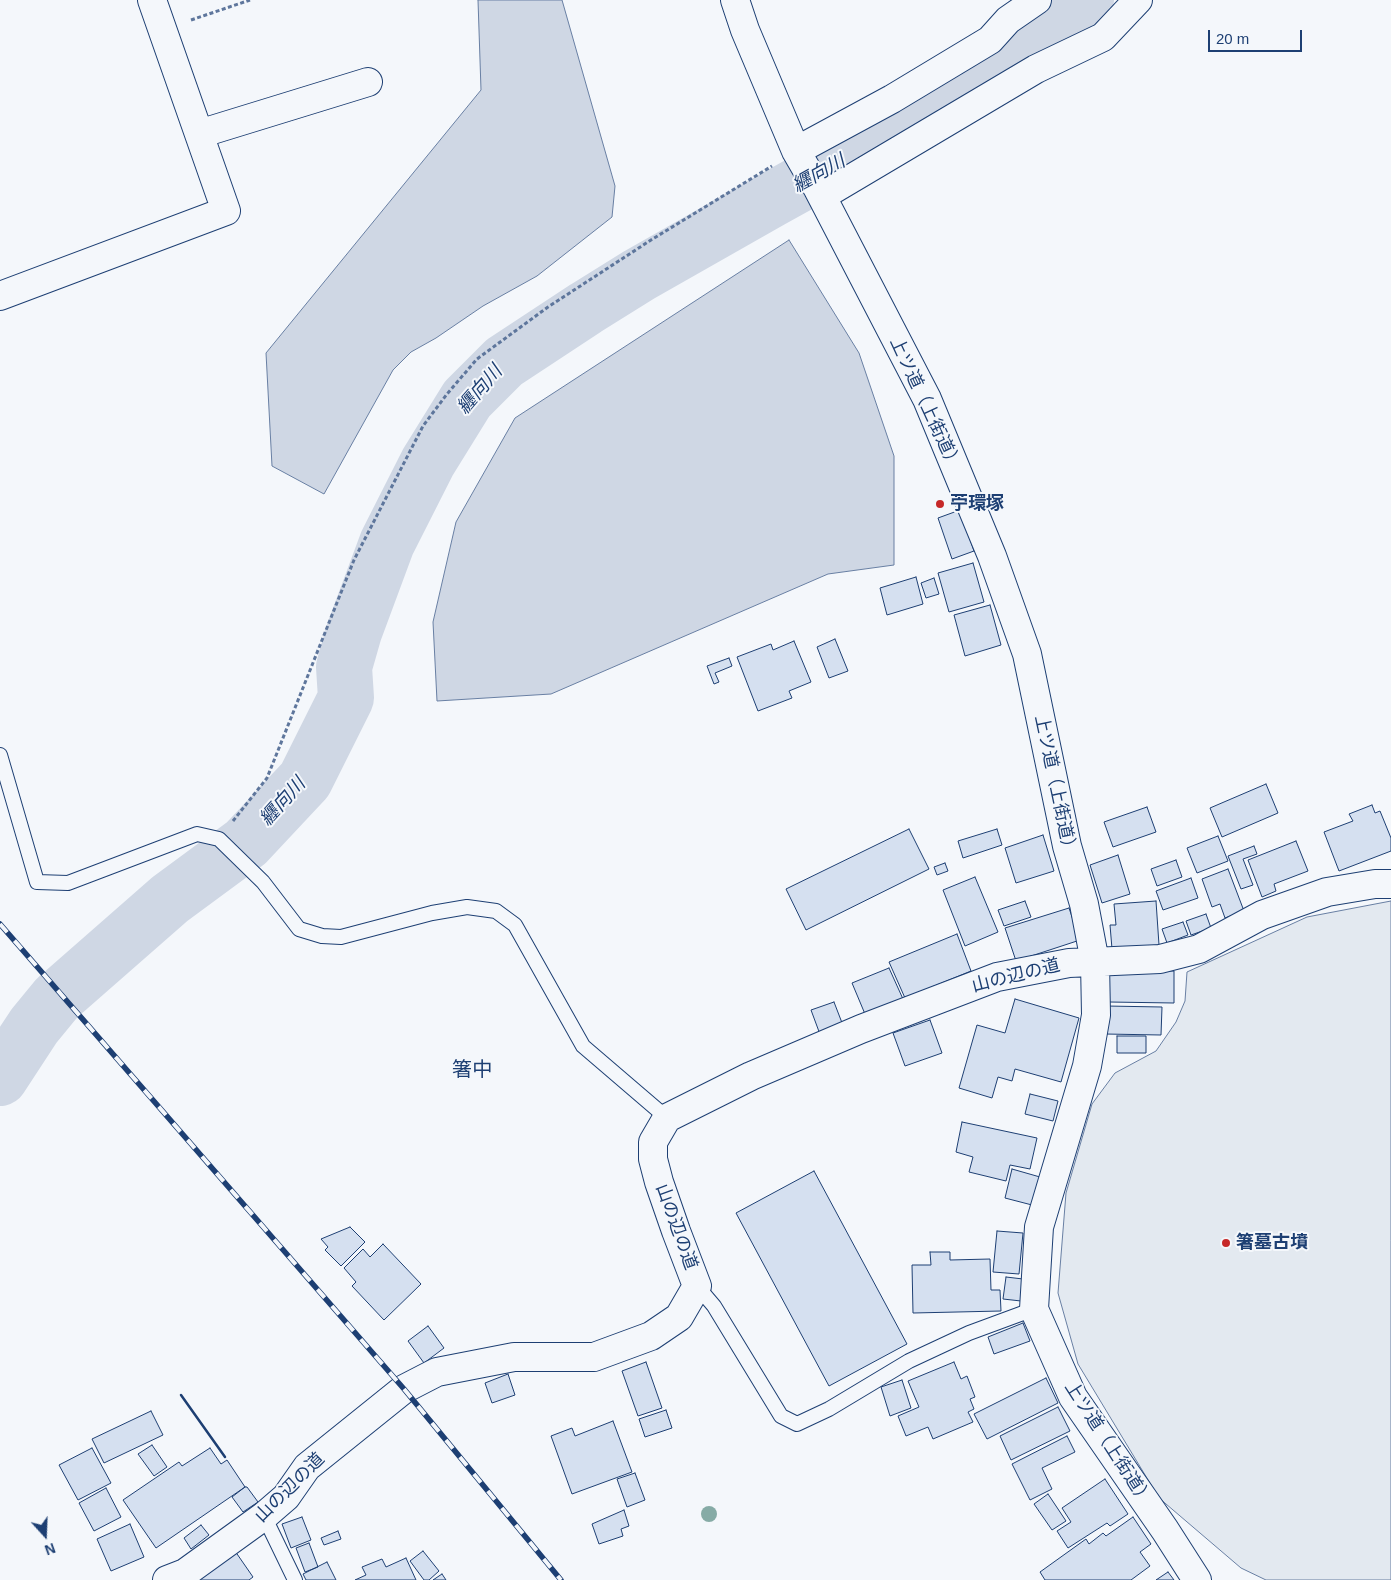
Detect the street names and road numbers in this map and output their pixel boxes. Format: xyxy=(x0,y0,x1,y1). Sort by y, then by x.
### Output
street label: 上ツ道（上街道） xyxy=(885,334,965,474)
street label: 上ツ道（上街道） xyxy=(1029,713,1081,859)
street label: 山の辺の道 xyxy=(970,955,1062,997)
street label: 山の辺の道 xyxy=(650,1181,702,1273)
street label: 上ツ道（上街道） xyxy=(1060,1378,1156,1510)
street label: 山の辺の道 xyxy=(251,1449,329,1527)

